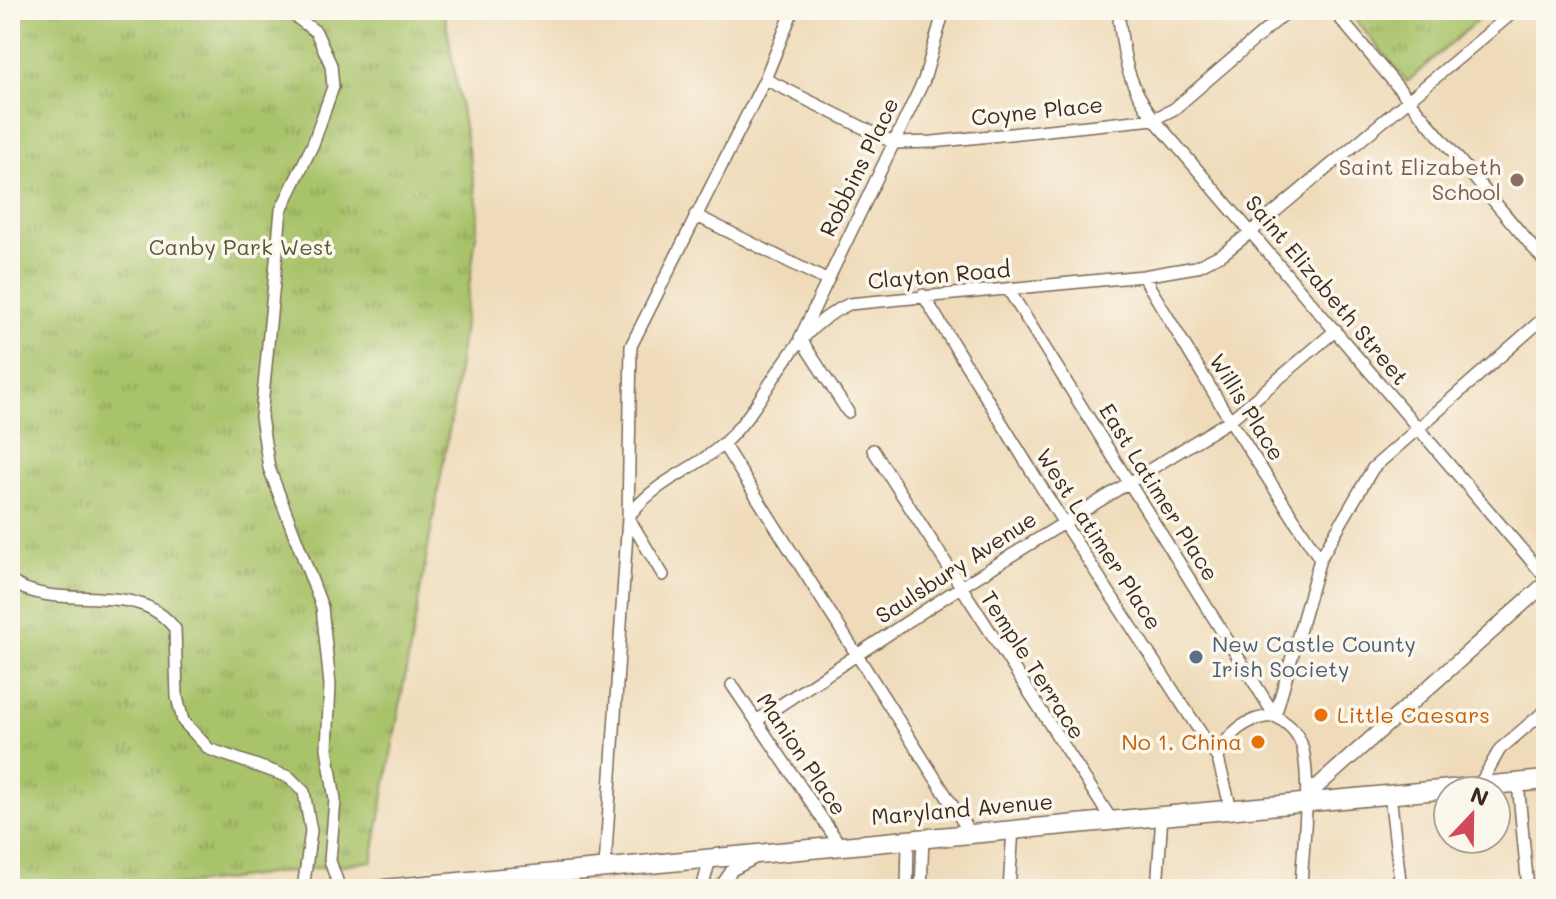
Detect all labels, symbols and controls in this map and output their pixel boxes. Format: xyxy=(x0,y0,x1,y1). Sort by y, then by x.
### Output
street label: Coyne Place xyxy=(970,89,1104,132)
street label: Robbins Place xyxy=(812,93,905,241)
place label: Saint Elizabeth School xyxy=(1339,152,1501,206)
marker: Saint Elizabeth School xyxy=(1508,171,1526,189)
street label: Saint Elizabeth Street xyxy=(1239,189,1415,391)
park label: Canby Park West xyxy=(149,232,333,261)
street label: Clayton Road xyxy=(866,254,1012,295)
street label: Willis Place xyxy=(1203,348,1292,466)
street label: East Latimer Place xyxy=(1093,398,1226,586)
street label: West Latimer Place xyxy=(1030,443,1169,635)
street label: Saulsbury Avenue xyxy=(870,504,1042,629)
street label: Temple Terrace xyxy=(975,585,1092,744)
place label: New Castle County Irish Society xyxy=(1212,629,1416,683)
marker: New Castle County Irish Society xyxy=(1187,648,1205,666)
street label: Manion Place xyxy=(751,687,854,821)
place label: Little Caesars xyxy=(1337,700,1490,729)
marker: Little Caesars xyxy=(1312,706,1330,724)
place label: No 1. China xyxy=(1122,727,1242,756)
marker: No 1. China xyxy=(1249,733,1267,751)
north arrow xyxy=(1432,775,1512,855)
text: N xyxy=(1467,779,1493,813)
street label: Maryland Avenue xyxy=(870,786,1054,831)

